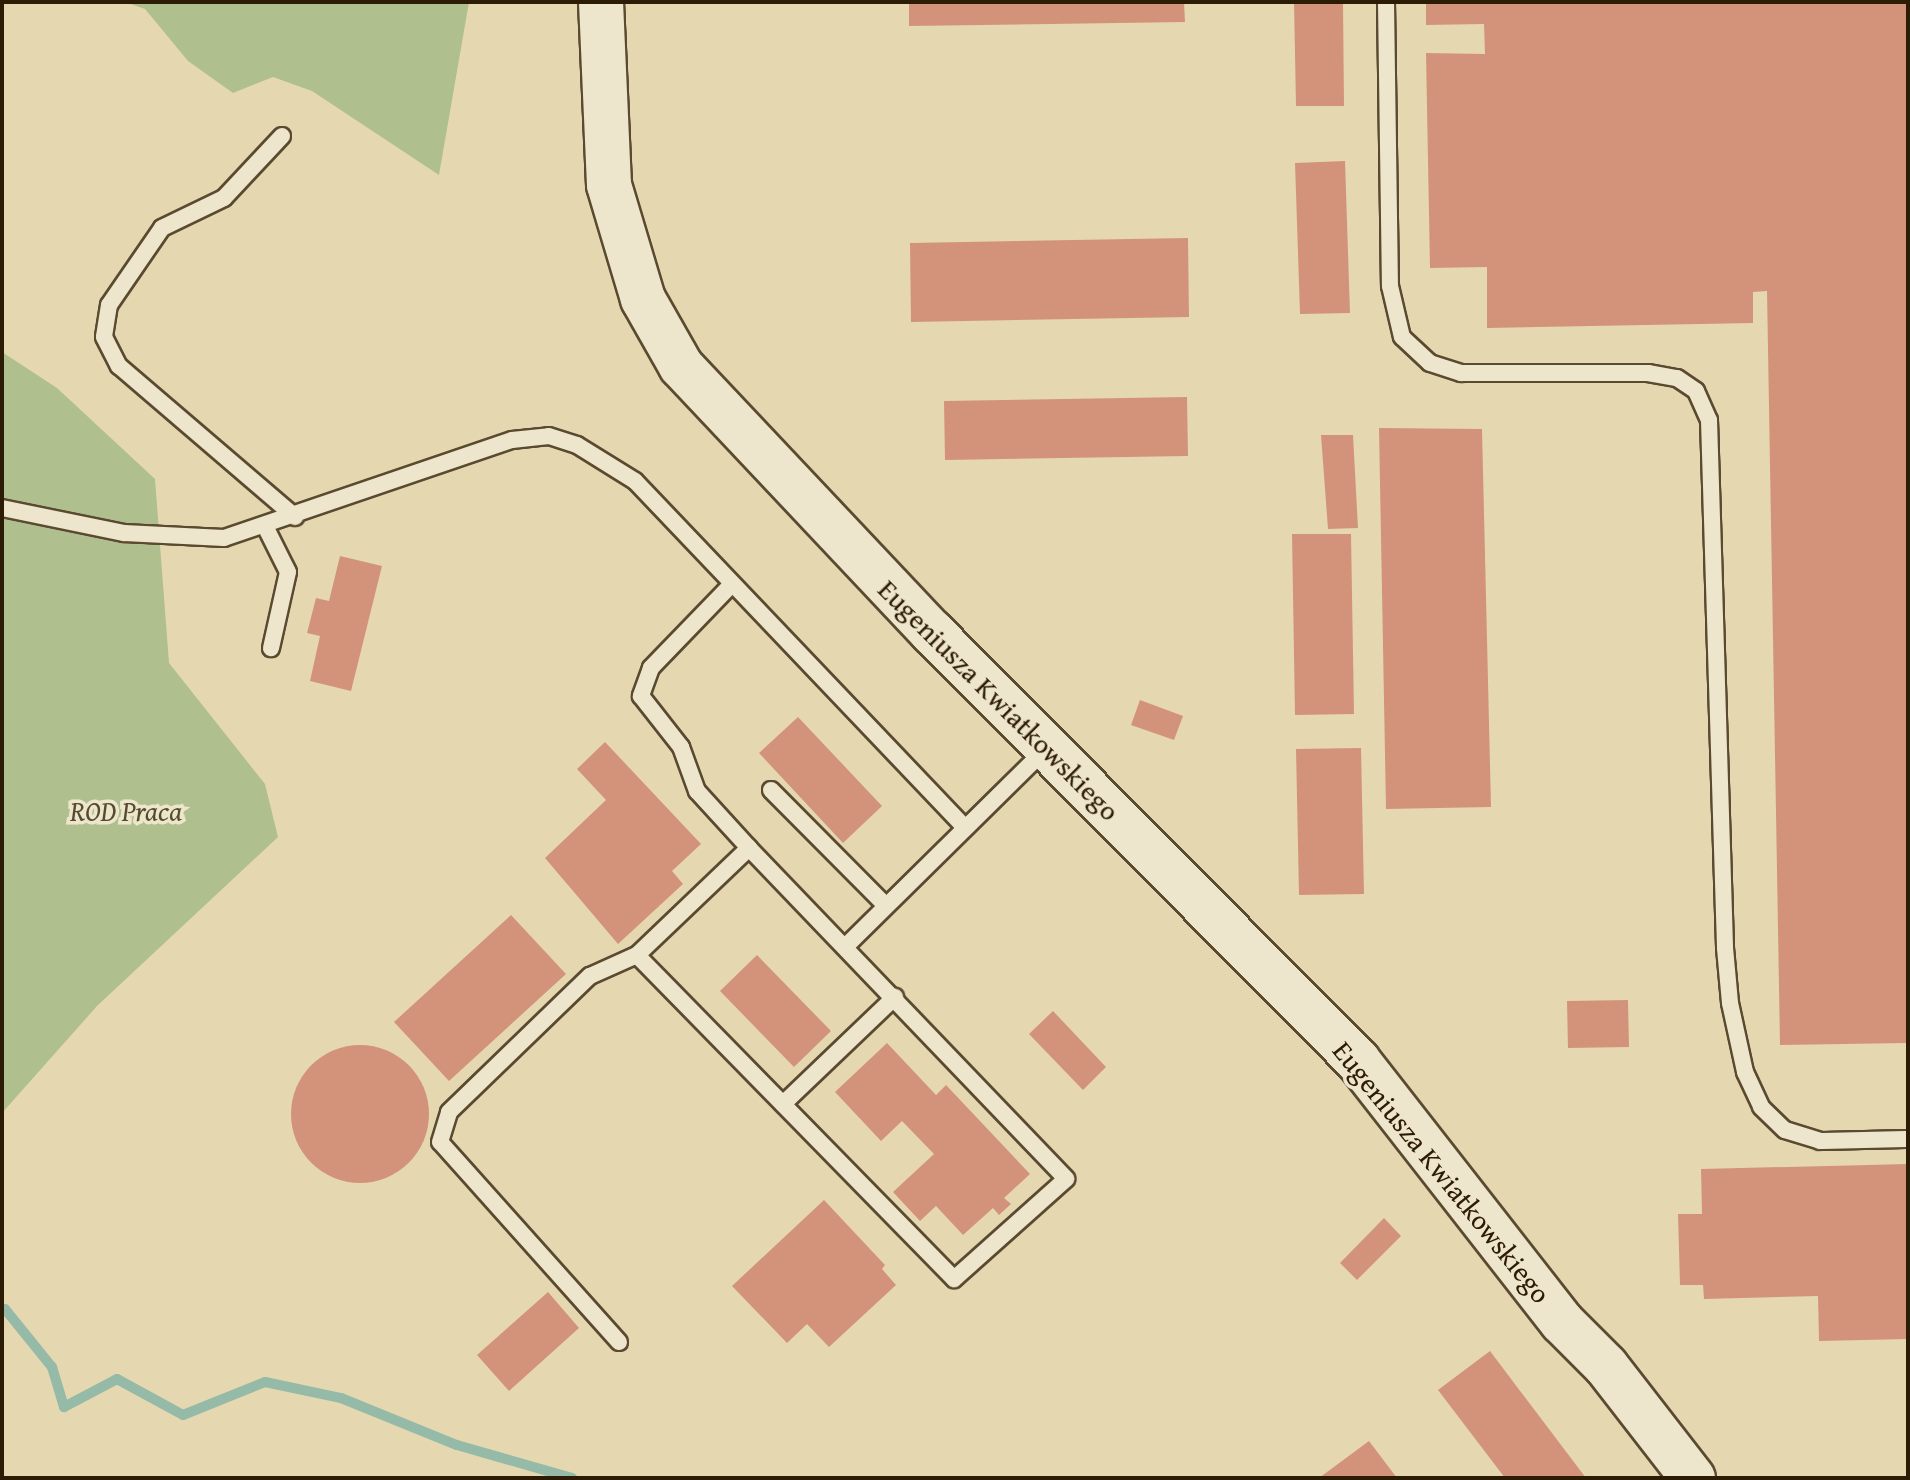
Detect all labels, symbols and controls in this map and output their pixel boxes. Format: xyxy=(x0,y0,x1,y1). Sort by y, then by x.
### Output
street label: Eugeniusza Kwiatkowskiego xyxy=(871,572,1127,828)
park label: ROD Praca xyxy=(70,794,182,828)
street label: Eugeniusza Kwiatkowskiego xyxy=(1326,1034,1558,1310)

